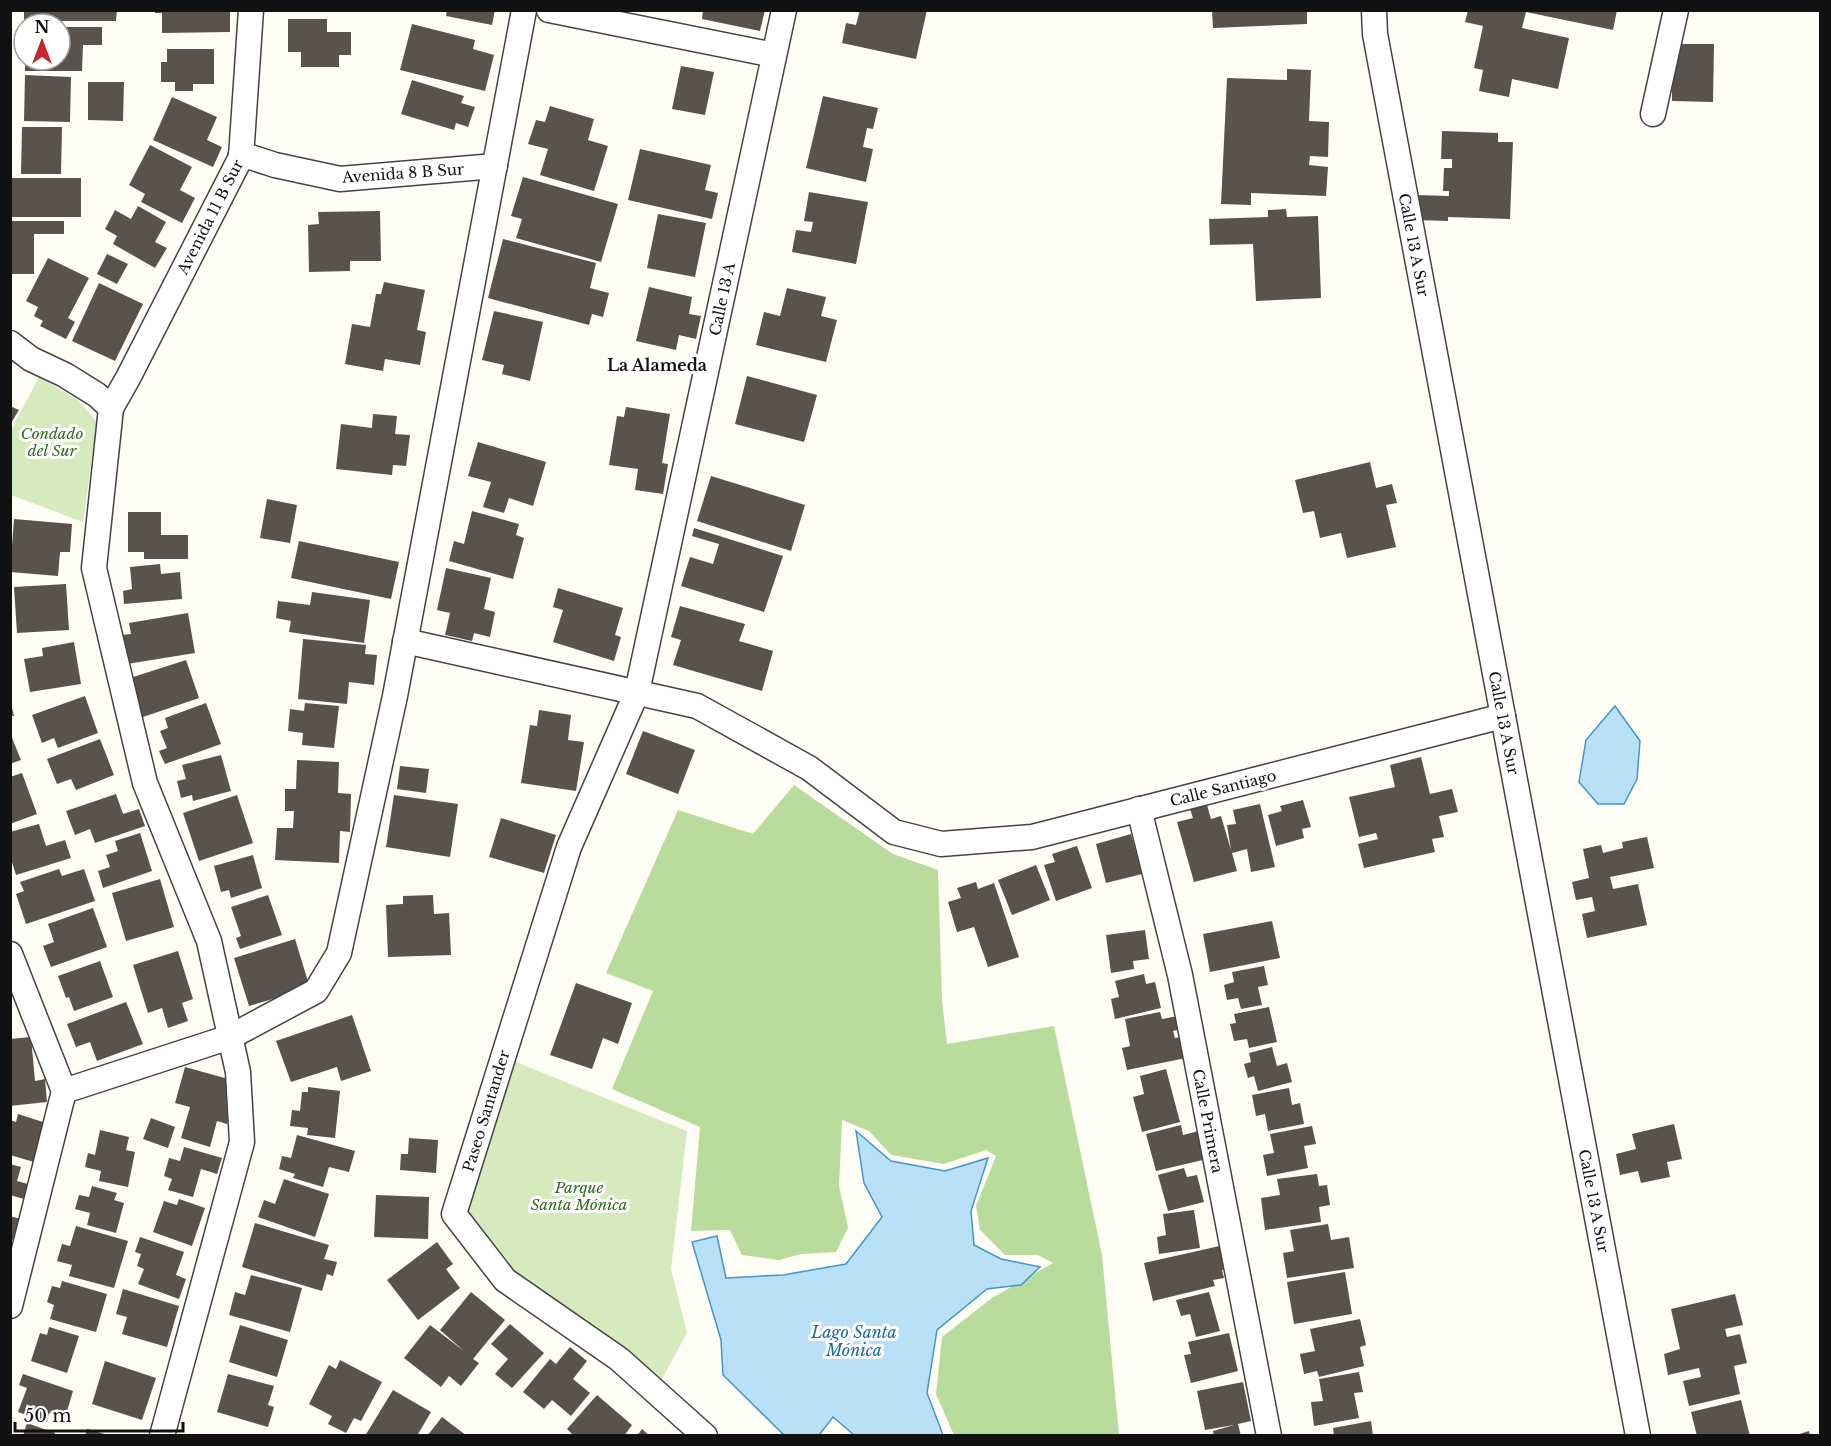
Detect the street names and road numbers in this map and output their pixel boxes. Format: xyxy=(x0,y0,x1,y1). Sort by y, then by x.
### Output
street label: Avenida 11 B Sur xyxy=(172,156,248,279)
street label: Avenida 8 B Sur xyxy=(340,159,465,187)
street label: Calle 13 A Sur xyxy=(1395,192,1433,299)
street label: Calle 13 A xyxy=(705,260,739,337)
street label: Calle 13 A Sur xyxy=(1485,670,1523,777)
street label: Calle Santiago xyxy=(1168,766,1278,810)
street label: Paseo Santander xyxy=(458,1047,514,1174)
street label: Calle Primera xyxy=(1189,1067,1228,1175)
street label: Calle 13 A Sur xyxy=(1575,1148,1613,1255)

